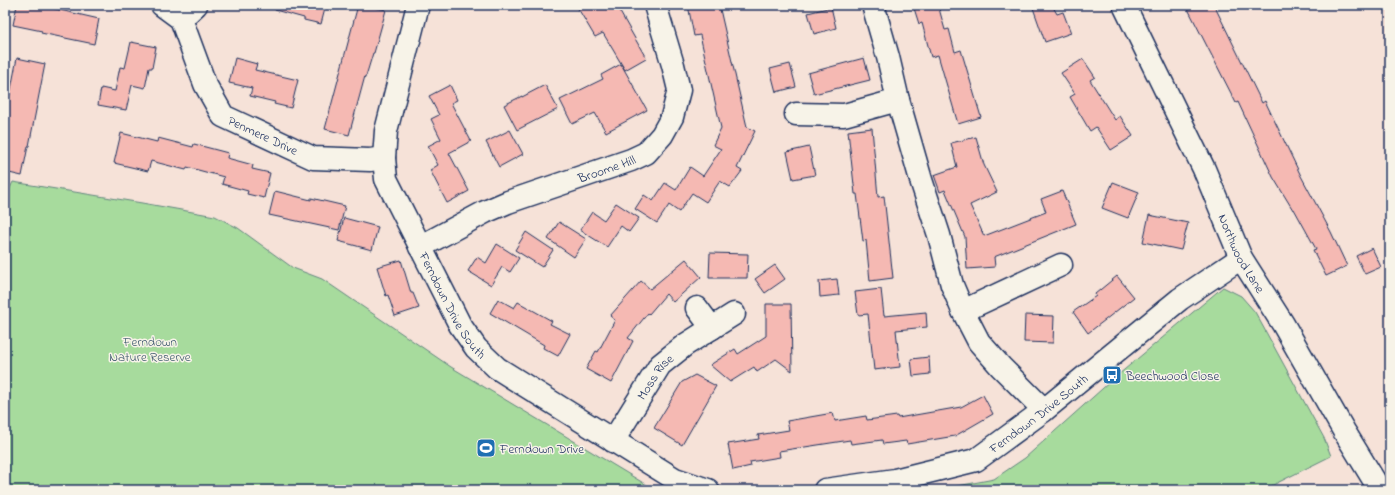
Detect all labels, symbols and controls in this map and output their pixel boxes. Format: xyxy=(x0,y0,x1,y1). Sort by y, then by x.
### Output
street label: Penmere Drive xyxy=(225,112,301,161)
street label: Broome Hill xyxy=(575,151,639,189)
street label: Northwood Lane xyxy=(1213,211,1269,297)
street label: Ferndown Drive South xyxy=(413,248,490,364)
park label: Ferndown Nature Reserve xyxy=(109,333,191,367)
street label: Moss Rise xyxy=(633,350,678,404)
bus stop icon: Beechwood Close xyxy=(1101,364,1123,386)
place label: Beechwood Close xyxy=(1125,367,1220,386)
street label: Ferndown Drive South xyxy=(985,370,1093,459)
sports icon: Ferndown Drive xyxy=(475,437,497,459)
place label: Ferndown Drive xyxy=(499,440,584,459)

